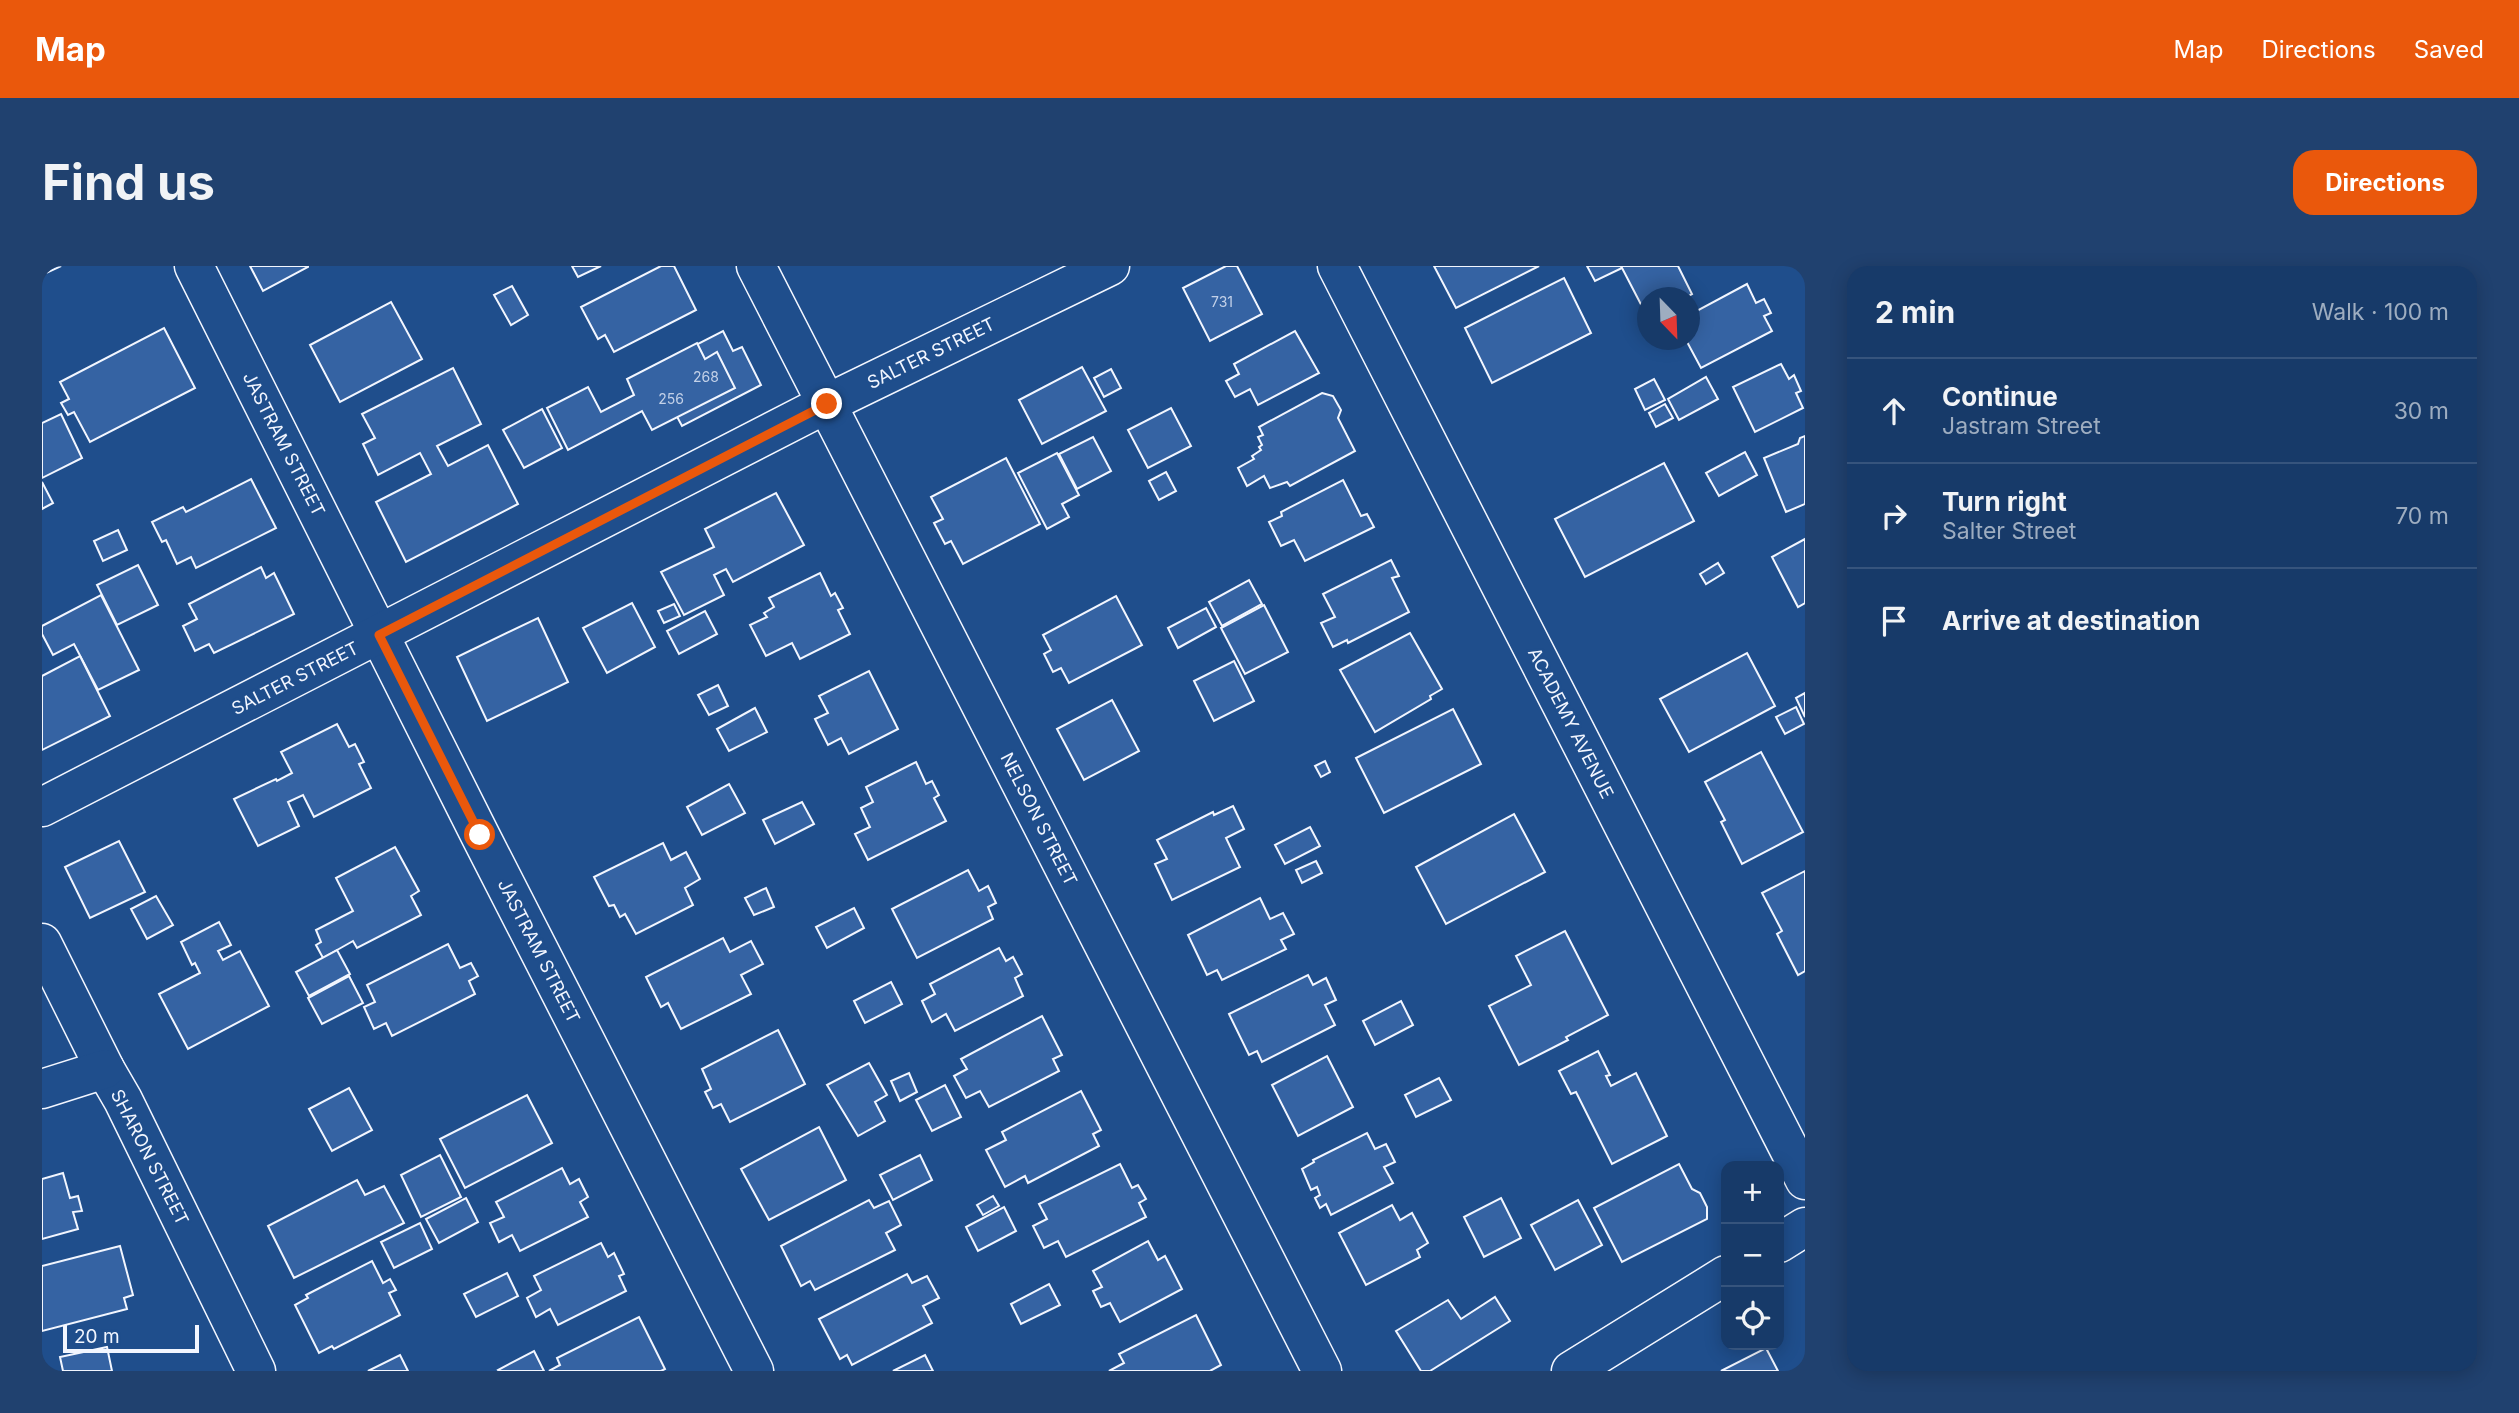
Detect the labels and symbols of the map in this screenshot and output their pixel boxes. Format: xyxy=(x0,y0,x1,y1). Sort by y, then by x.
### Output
north arrow xyxy=(1637,287,1700,350)
house number: 731 xyxy=(1211,293,1233,310)
street label: SALTER STREET xyxy=(864,313,998,393)
street label: JASTRAM STREET xyxy=(239,368,329,520)
house number: 268 xyxy=(693,368,719,385)
route end xyxy=(811,388,842,419)
house number: 256 xyxy=(658,390,684,407)
street label: SALTER STREET xyxy=(228,637,362,719)
street label: ACADEMY AVENUE xyxy=(1524,644,1618,802)
street label: NELSON STREET xyxy=(996,749,1082,889)
route start xyxy=(464,819,495,850)
street label: JASTRAM STREET xyxy=(494,875,584,1027)
street label: SHARON STREET xyxy=(107,1086,193,1228)
scale bar xyxy=(63,1322,200,1354)

